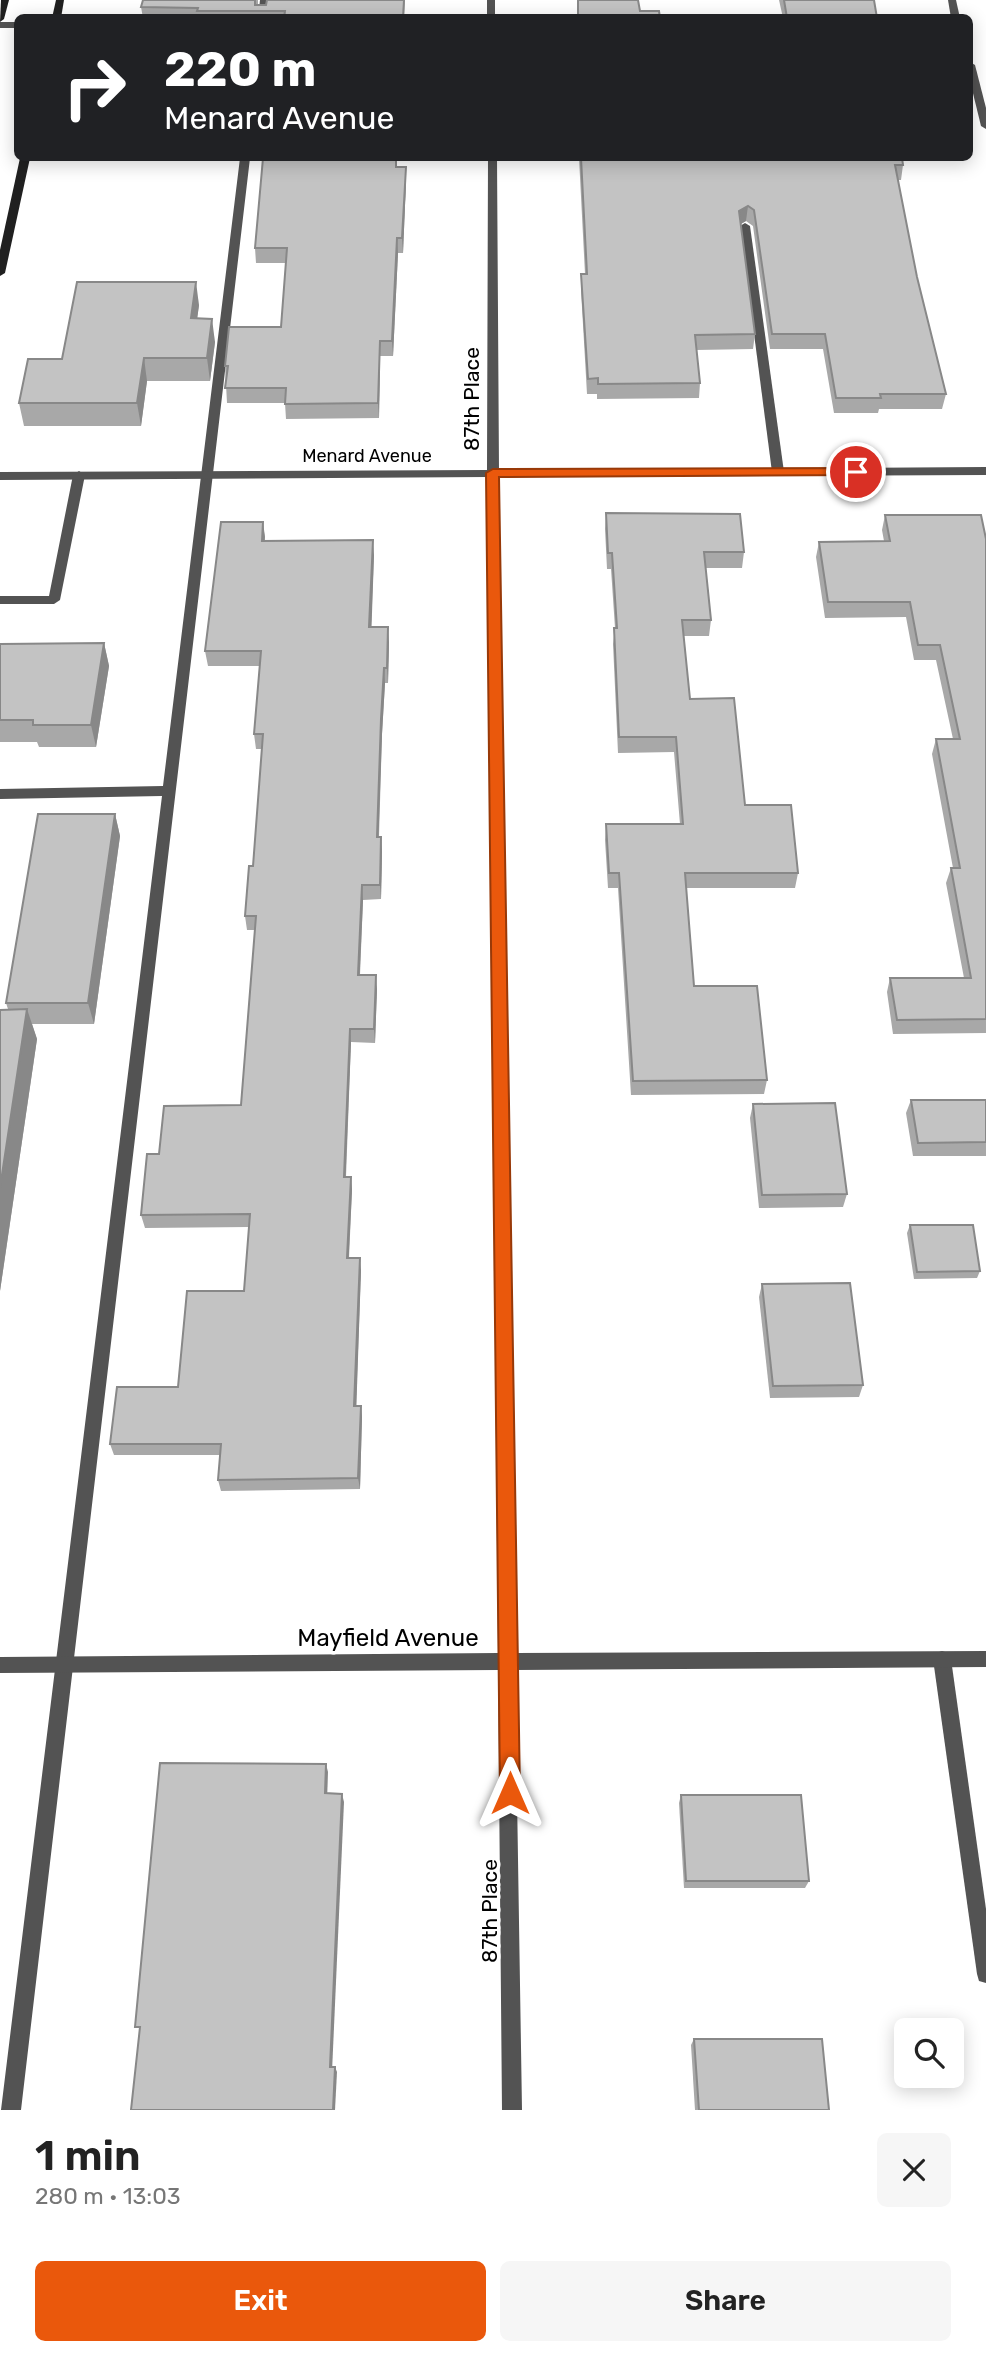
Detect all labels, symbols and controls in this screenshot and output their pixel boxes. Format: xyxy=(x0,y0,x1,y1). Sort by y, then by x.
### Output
text: 220 m xyxy=(164,40,316,98)
icon: right xyxy=(49,42,140,133)
text: Menard Avenue xyxy=(164,99,394,137)
street label: 87th Place xyxy=(459,347,484,451)
pin xyxy=(826,442,886,502)
street label: Menard Avenue xyxy=(302,445,432,467)
icon: arrive xyxy=(837,453,875,491)
street label: Mayfield Avenue xyxy=(297,1624,479,1652)
position arrow xyxy=(473,1756,547,1830)
street label: 87th Place xyxy=(477,1859,502,1963)
map controls xyxy=(894,2018,964,2088)
button: search xyxy=(894,2018,964,2088)
text: 1 min xyxy=(35,2131,141,2181)
button: close xyxy=(877,2133,951,2207)
text: 280 m · 13:03 xyxy=(35,2182,181,2210)
button: Exit xyxy=(35,2261,486,2341)
button: Share xyxy=(500,2261,951,2341)

